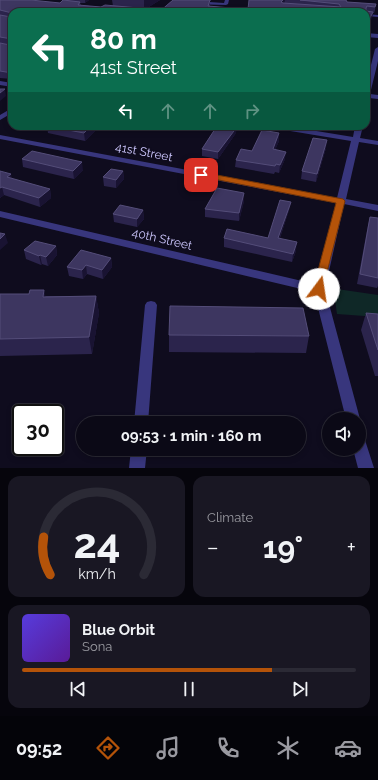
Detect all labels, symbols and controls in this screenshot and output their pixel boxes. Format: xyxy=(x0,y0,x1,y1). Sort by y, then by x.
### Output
text: 80 m xyxy=(90,23,157,56)
icon: left xyxy=(24,24,76,76)
text: 41st Street xyxy=(90,57,177,78)
icon: left xyxy=(115,100,137,122)
icon: ahead xyxy=(157,100,179,122)
icon: ahead xyxy=(199,100,221,122)
icon: right xyxy=(241,100,263,122)
street label: 41st Street xyxy=(114,140,174,164)
pin xyxy=(184,158,218,192)
icon: arrive xyxy=(190,164,212,186)
street label: 40th Street xyxy=(131,225,193,253)
position arrow xyxy=(298,268,340,310)
speed limit sign: 30 xyxy=(12,404,64,456)
map controls xyxy=(322,412,366,456)
button: sound xyxy=(322,412,366,456)
text: 09:53 · 1 min · 160 m xyxy=(121,427,261,445)
text: Climate xyxy=(207,510,253,525)
text: 24 xyxy=(73,518,120,567)
text: 19° xyxy=(263,530,303,565)
text: − xyxy=(207,534,219,560)
text: + xyxy=(347,534,356,560)
text: km/h xyxy=(78,565,115,581)
text: Blue Orbit xyxy=(82,621,155,639)
text: Sona xyxy=(82,639,112,654)
icon: previous xyxy=(67,678,89,700)
icon: pause xyxy=(178,678,200,700)
icon: next xyxy=(289,678,311,700)
icon: directions xyxy=(94,734,122,762)
icon: music xyxy=(154,734,182,762)
icon: phone xyxy=(214,734,242,762)
icon: climate xyxy=(274,734,302,762)
icon: car xyxy=(334,734,362,762)
text: 09:52 xyxy=(16,738,62,759)

